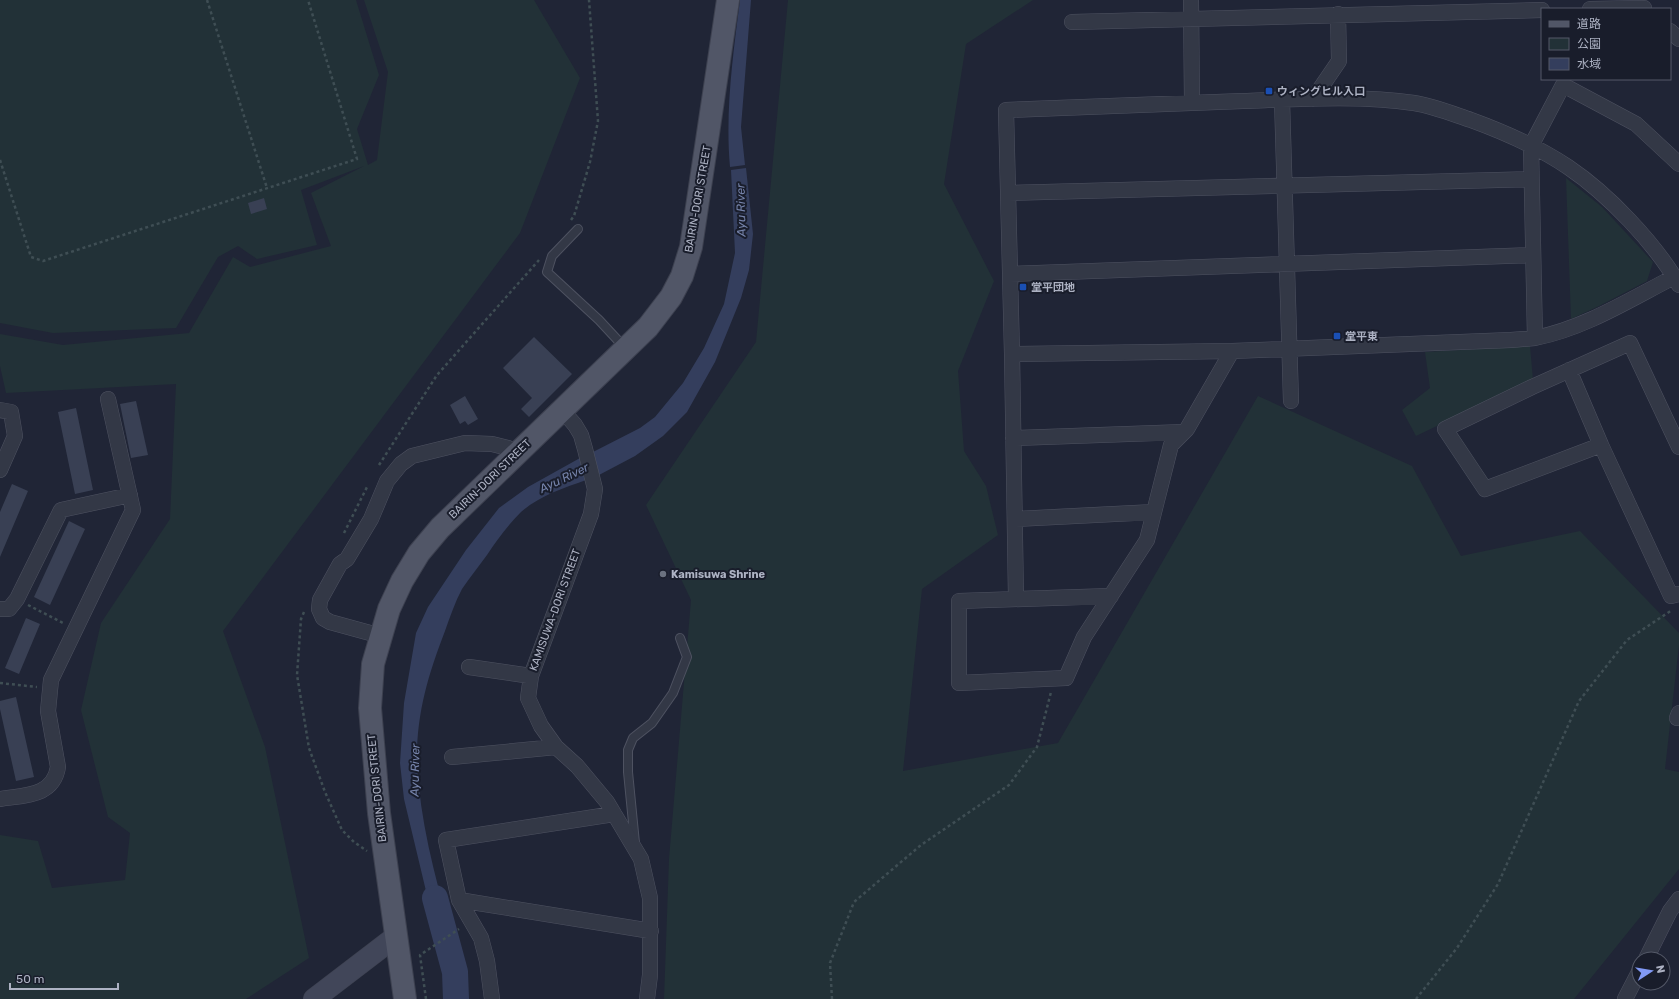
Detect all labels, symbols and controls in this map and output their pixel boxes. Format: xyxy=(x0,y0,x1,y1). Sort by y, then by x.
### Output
legend xyxy=(1541,8,1671,80)
text: 道路 xyxy=(1577,17,1601,31)
text: 公園 xyxy=(1577,37,1601,51)
text: 水域 xyxy=(1577,57,1601,71)
place label: ウィングヒル入口 xyxy=(1277,85,1365,98)
marker: ウィングヒル入口 xyxy=(1264,86,1274,96)
street label: BAIRIN-DORI STREET xyxy=(682,144,714,254)
water label: Ayu River xyxy=(734,183,748,238)
place label: 堂平団地 xyxy=(1031,281,1075,294)
marker: 堂平団地 xyxy=(1018,282,1028,292)
place label: 堂平東 xyxy=(1345,330,1378,343)
marker: 堂平東 xyxy=(1332,331,1342,341)
street label: BAIRIN-DORI STREET xyxy=(446,436,534,521)
water label: Ayu River xyxy=(536,460,591,496)
street label: KAMISUWA-DORI STREET xyxy=(527,547,583,673)
place label: Kamisuwa Shrine xyxy=(671,568,766,581)
marker: Kamisuwa Shrine xyxy=(658,569,668,579)
street label: BAIRIN-DORI STREET xyxy=(365,733,389,843)
water label: Ayu River xyxy=(408,743,422,798)
north arrow xyxy=(1631,951,1671,991)
text: N xyxy=(1653,964,1667,974)
scale bar xyxy=(10,965,118,991)
text: 50 m xyxy=(16,972,44,986)

